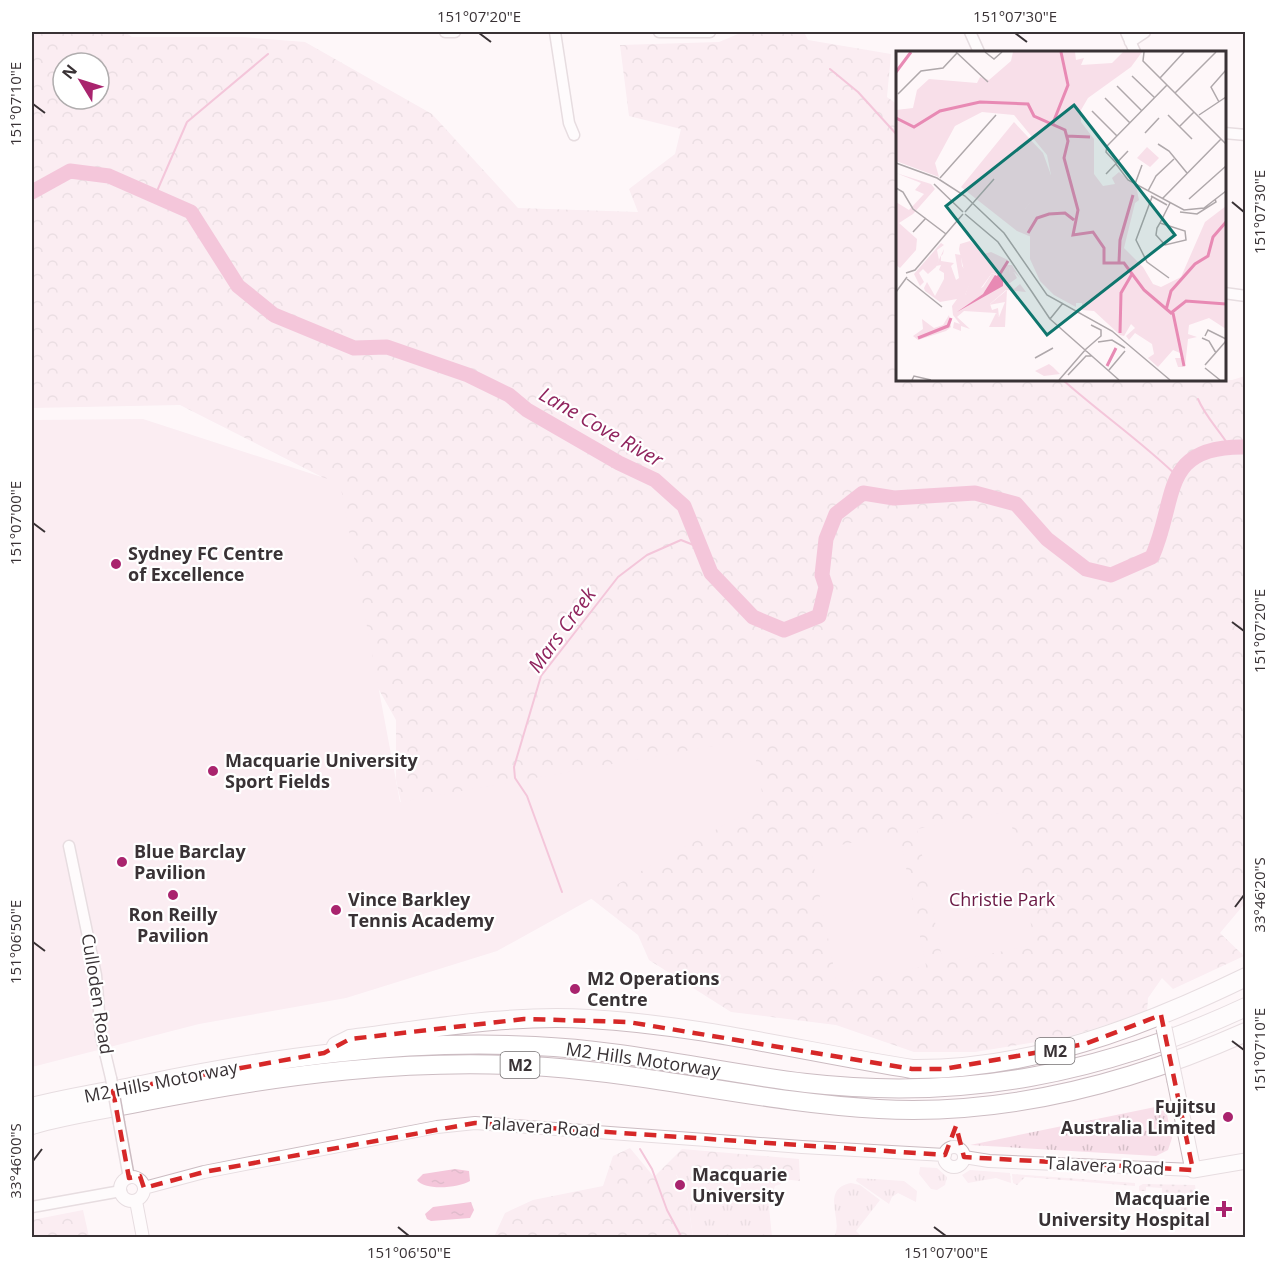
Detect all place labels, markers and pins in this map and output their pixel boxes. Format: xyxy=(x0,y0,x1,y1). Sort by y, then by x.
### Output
place label: Sydney FC Centre of Excellence xyxy=(128,541,284,586)
marker: Sydney FC Centre of Excellence xyxy=(109,557,123,571)
place label: Macquarie University Sport Fields xyxy=(225,748,418,793)
marker: Macquarie University Sport Fields xyxy=(206,764,220,778)
place label: Blue Barclay Pavilion xyxy=(134,839,246,884)
marker: Blue Barclay Pavilion xyxy=(115,855,129,869)
place label: Vince Barkley Tennis Academy xyxy=(348,887,495,932)
marker: Ron Reilly Pavilion xyxy=(166,888,180,902)
place label: Ron Reilly Pavilion xyxy=(129,902,218,947)
marker: Vince Barkley Tennis Academy xyxy=(329,903,343,917)
place label: M2 Operations Centre xyxy=(587,966,720,1011)
marker: M2 Operations Centre xyxy=(568,982,582,996)
place label: Fujitsu Australia Limited xyxy=(1061,1094,1216,1139)
marker: Fujitsu Australia Limited xyxy=(1221,1110,1235,1124)
place label: Macquarie University xyxy=(692,1162,788,1207)
marker: Macquarie University xyxy=(673,1178,687,1192)
place label: Macquarie University Hospital xyxy=(1038,1186,1210,1231)
marker: Macquarie University Hospital xyxy=(1215,1200,1233,1218)

